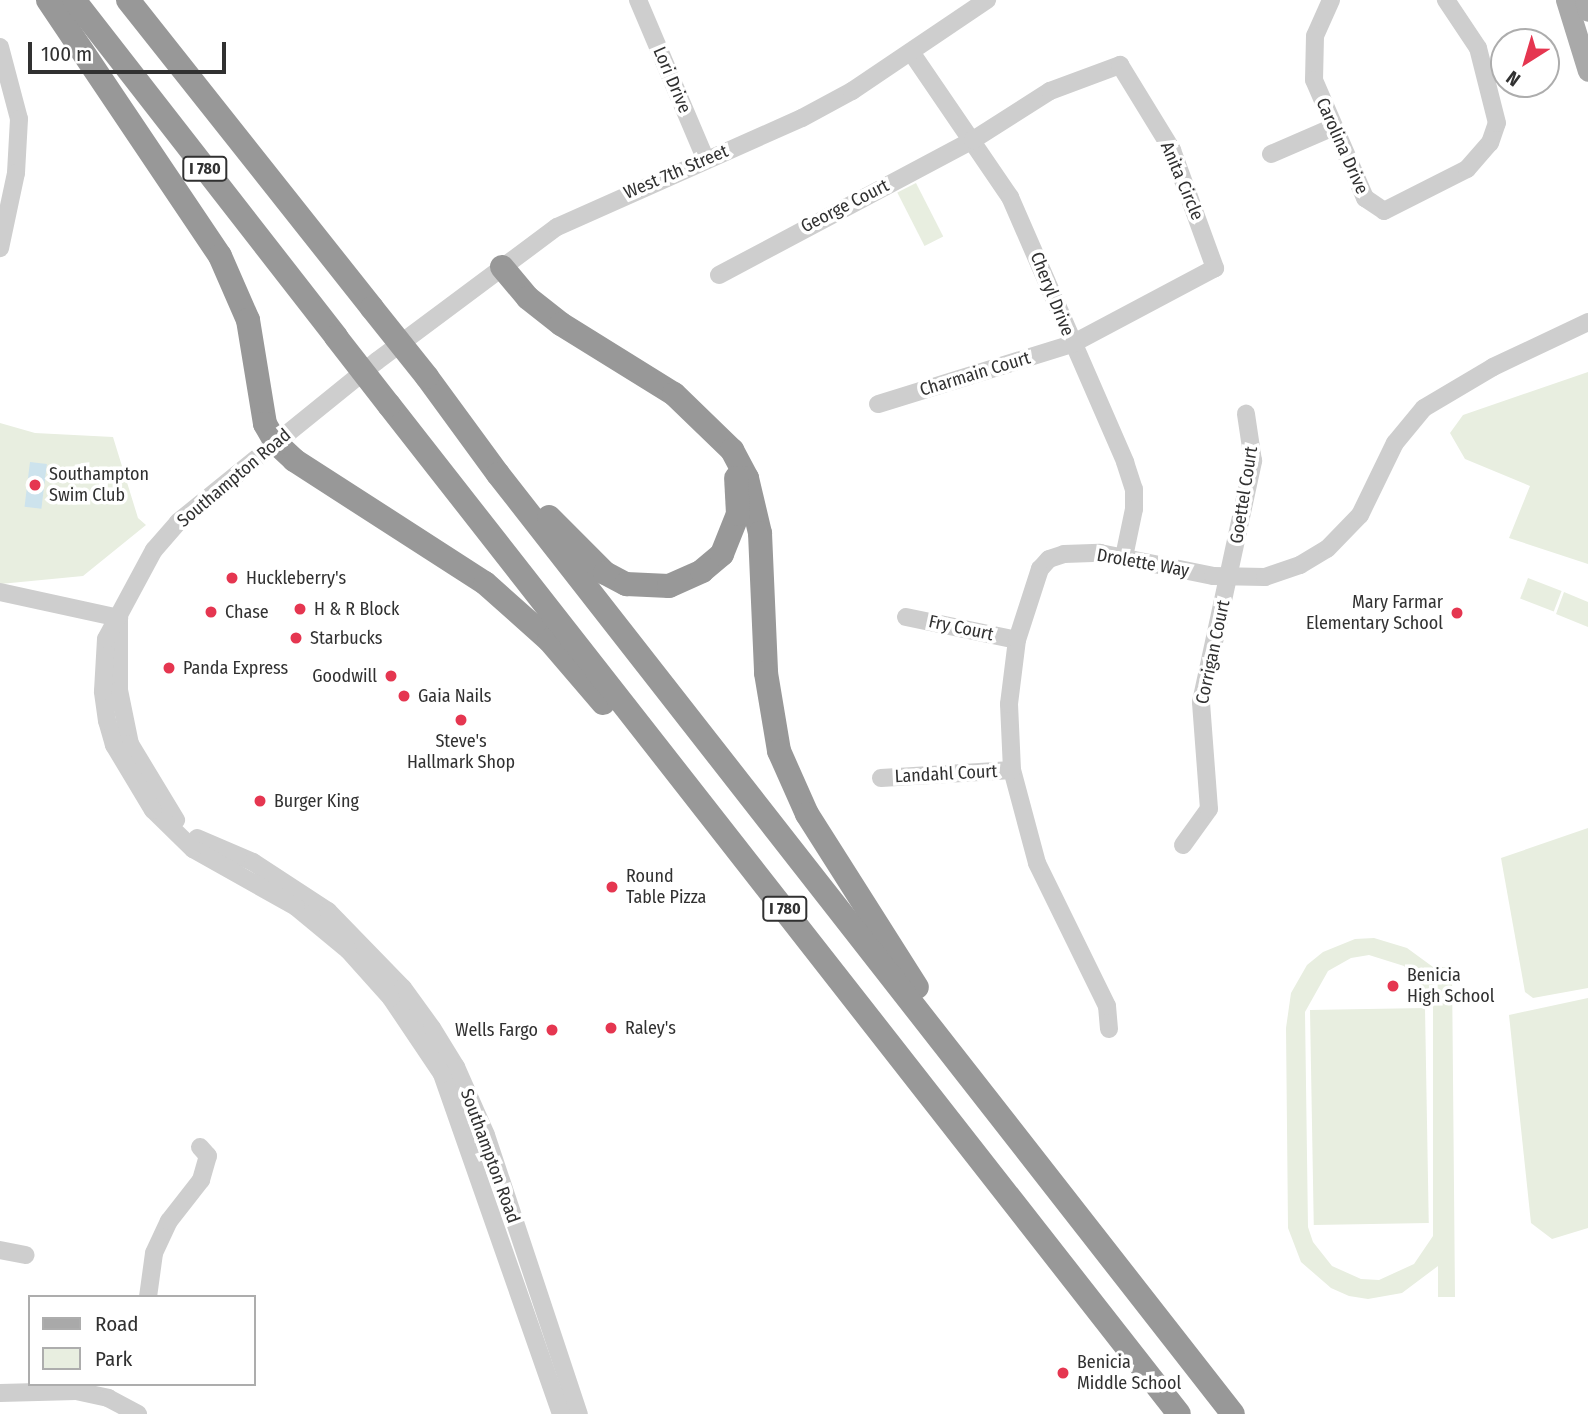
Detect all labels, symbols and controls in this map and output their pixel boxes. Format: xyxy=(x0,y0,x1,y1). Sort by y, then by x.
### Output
scale bar xyxy=(32,28,229,72)
north arrow xyxy=(1490,28,1560,98)
text: 100 m xyxy=(41,41,92,67)
street label: Lori Drive xyxy=(648,43,696,117)
text: N xyxy=(1502,66,1525,91)
street label: Carolina Drive xyxy=(1311,95,1373,197)
street label: Anita Circle xyxy=(1156,139,1208,223)
street label: West 7th Street xyxy=(621,140,731,204)
road number: I 780 xyxy=(182,156,228,182)
street label: George Court xyxy=(797,175,893,237)
street label: Cheryl Drive xyxy=(1025,249,1079,339)
street label: Charmain Court xyxy=(917,347,1033,401)
street label: Southampton Road xyxy=(173,424,295,532)
street label: Goettel Court xyxy=(1226,445,1262,545)
place label: Southampton Swim Club xyxy=(49,464,149,506)
marker: Southampton Swim Club xyxy=(27,477,43,493)
street label: Drolette Way xyxy=(1095,544,1191,582)
place label: Huckleberry's xyxy=(246,567,346,589)
marker: Huckleberry's xyxy=(224,570,240,586)
place label: Mary Farmar Elementary School xyxy=(1306,592,1443,634)
place label: H & R Block xyxy=(314,598,399,620)
street label: Corrigan Court xyxy=(1191,598,1235,706)
place label: Chase xyxy=(225,601,269,623)
marker: H & R Block xyxy=(292,601,308,617)
marker: Chase xyxy=(203,604,219,620)
marker: Mary Farmar Elementary School xyxy=(1449,605,1465,621)
street label: Fry Court xyxy=(927,611,995,645)
place label: Starbucks xyxy=(310,627,382,649)
marker: Starbucks xyxy=(288,630,304,646)
place label: Panda Express xyxy=(183,657,288,679)
marker: Panda Express xyxy=(161,660,177,676)
place label: Goodwill xyxy=(312,665,377,687)
marker: Goodwill xyxy=(383,668,399,684)
place label: Gaia Nails xyxy=(418,685,491,707)
marker: Gaia Nails xyxy=(396,688,412,704)
marker: Steve's Hallmark Shop xyxy=(453,712,469,728)
place label: Steve's Hallmark Shop xyxy=(407,731,515,774)
street label: Landahl Court xyxy=(894,761,998,787)
place label: Burger King xyxy=(274,790,359,812)
marker: Burger King xyxy=(252,793,268,809)
place label: Round Table Pizza xyxy=(626,866,706,908)
marker: Round Table Pizza xyxy=(604,879,620,895)
road number: I 780 xyxy=(762,897,808,922)
place label: Benicia High School xyxy=(1407,965,1494,1007)
marker: Benicia High School xyxy=(1385,978,1401,994)
place label: Raley's xyxy=(625,1017,676,1039)
place label: Wells Fargo xyxy=(455,1019,538,1041)
marker: Raley's xyxy=(603,1020,619,1036)
marker: Wells Fargo xyxy=(544,1022,560,1038)
street label: Southampton Road xyxy=(456,1086,524,1226)
legend xyxy=(28,1295,256,1386)
text: Road xyxy=(95,1311,139,1337)
text: Park xyxy=(95,1346,132,1372)
place label: Benicia Middle School xyxy=(1077,1352,1181,1394)
marker: Benicia Middle School xyxy=(1055,1365,1071,1381)

